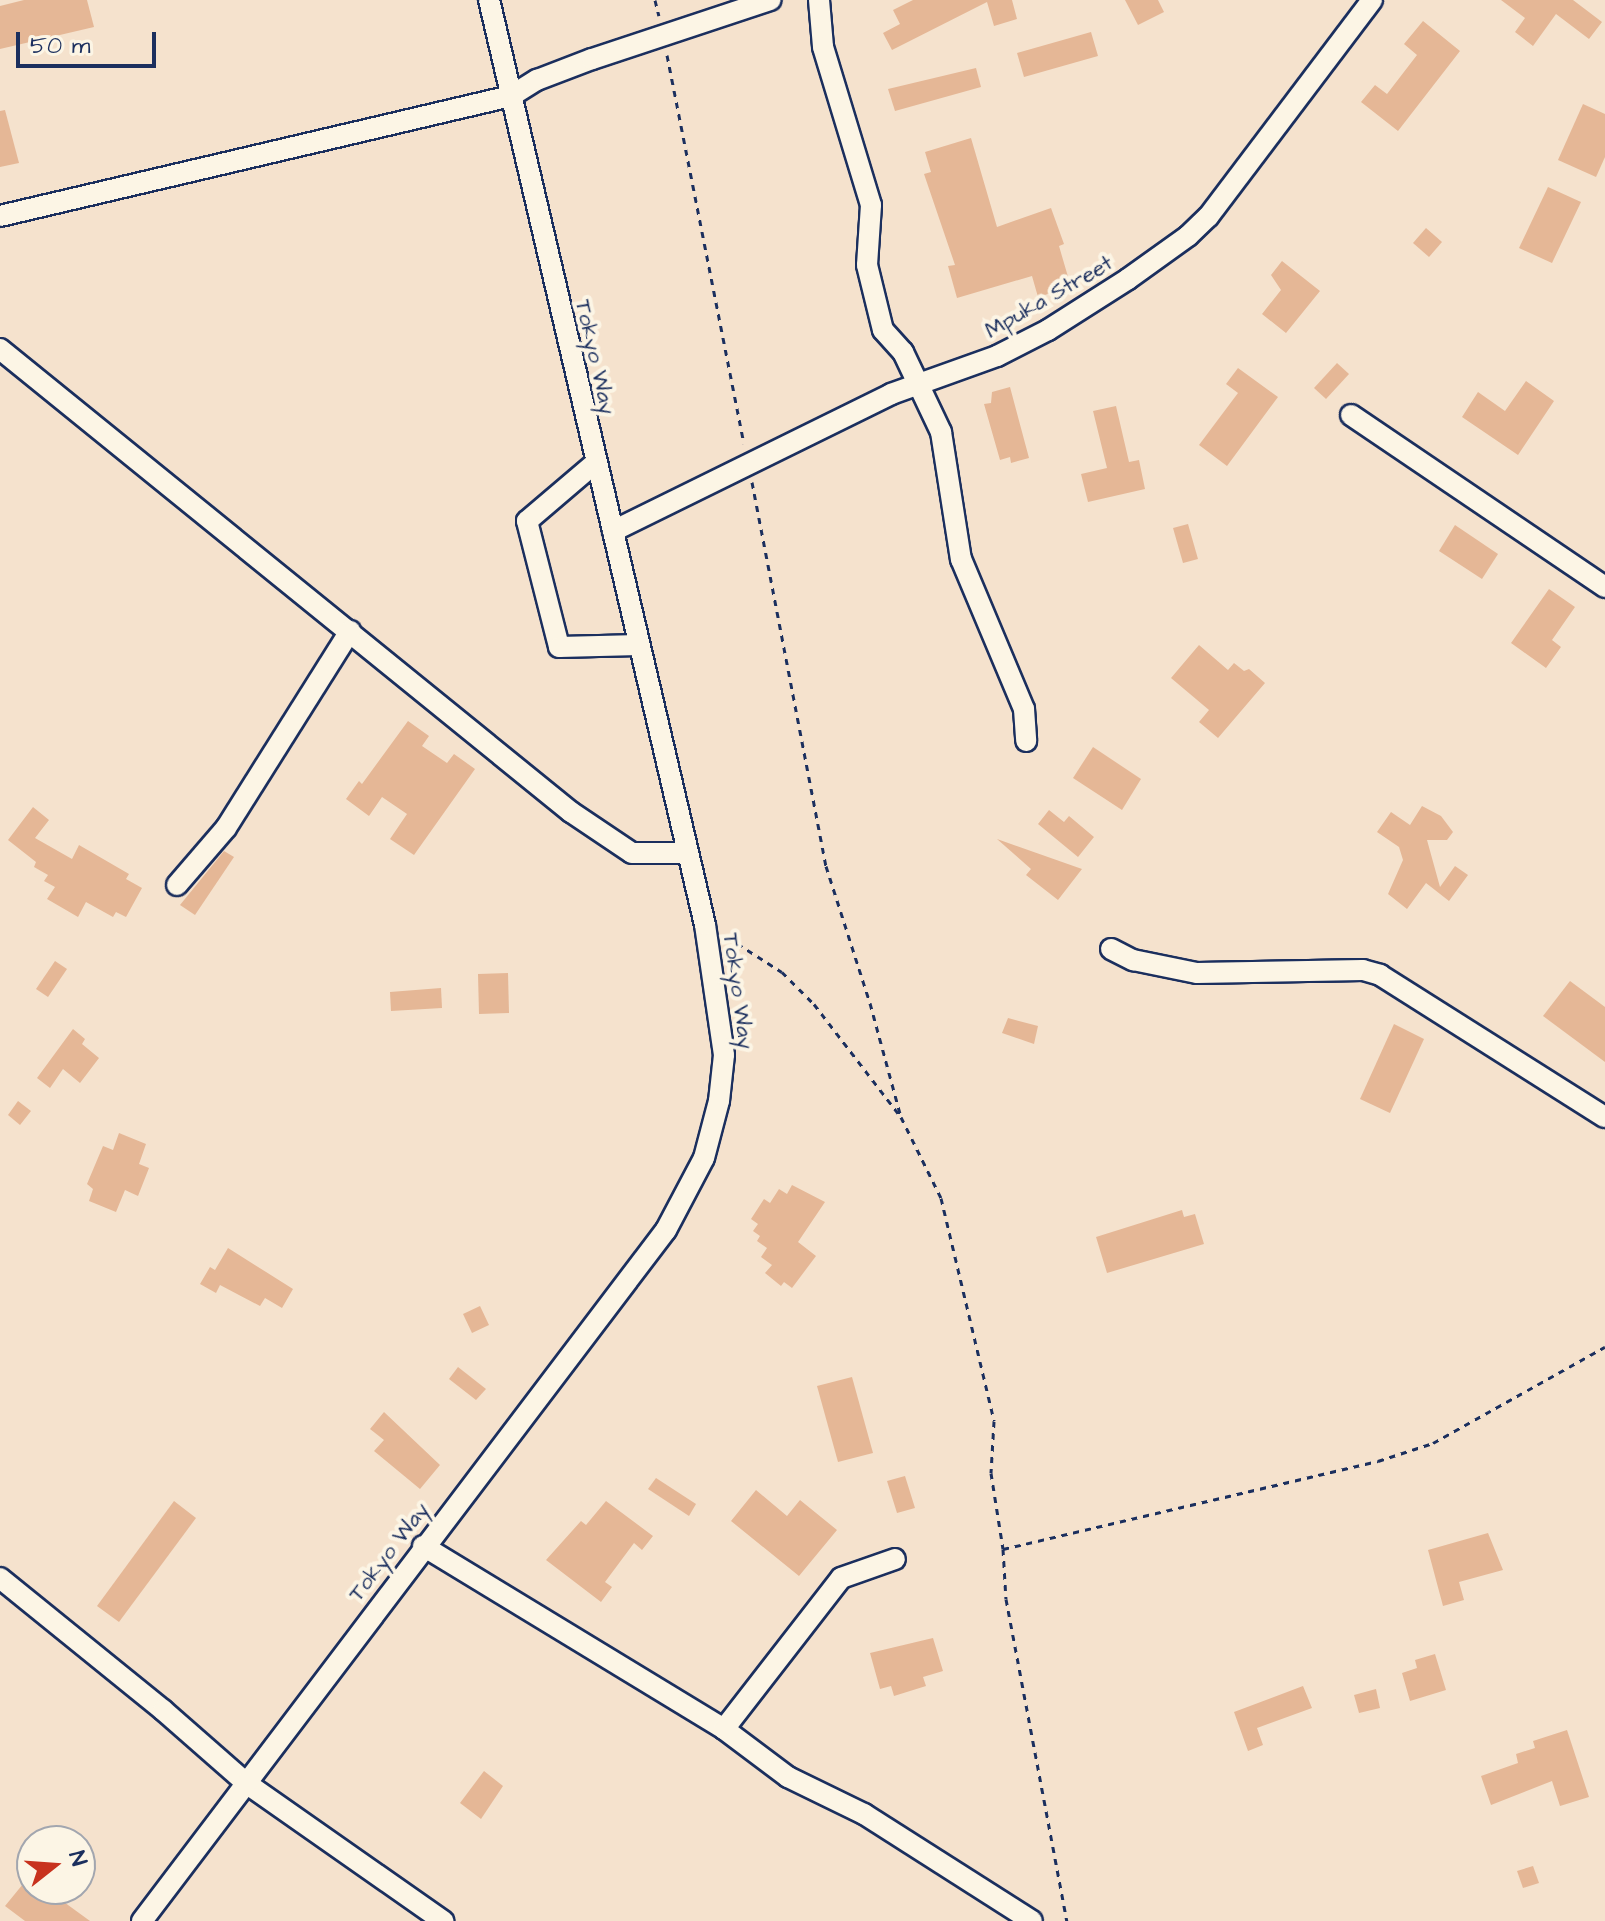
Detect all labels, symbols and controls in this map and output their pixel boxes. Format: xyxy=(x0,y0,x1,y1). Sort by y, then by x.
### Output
scale bar xyxy=(20,16,160,66)
text: 50 m xyxy=(30,29,90,63)
street label: Mpuka Street xyxy=(980,250,1118,344)
street label: Tokyo Way xyxy=(569,297,621,417)
street label: Tokyo Way xyxy=(717,931,759,1051)
street label: Tokyo Way xyxy=(343,1497,435,1607)
north arrow xyxy=(16,1825,96,1905)
text: N xyxy=(61,1847,94,1870)

